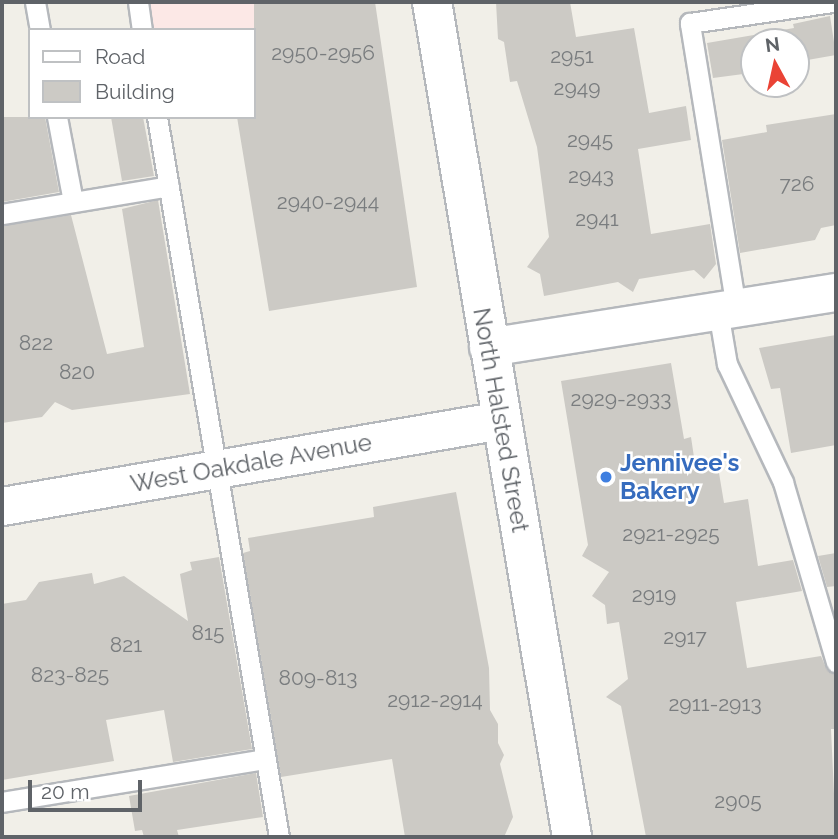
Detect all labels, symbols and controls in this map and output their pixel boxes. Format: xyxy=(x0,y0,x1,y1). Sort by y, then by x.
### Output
legend xyxy=(28,28,256,119)
north arrow xyxy=(740,28,810,98)
text: N xyxy=(764,32,781,56)
house number: 2950-2956 xyxy=(271,40,375,66)
house number: 2951 xyxy=(550,43,594,69)
text: Road xyxy=(95,44,145,69)
house number: 2949 xyxy=(553,75,601,101)
text: Building xyxy=(95,79,175,104)
house number: 2945 xyxy=(567,127,613,153)
house number: 2943 xyxy=(568,163,614,189)
house number: 726 xyxy=(780,171,814,197)
house number: 2940-2944 xyxy=(277,189,379,215)
house number: 2941 xyxy=(575,206,619,232)
street label: North Halsted Street xyxy=(467,305,535,535)
house number: 822 xyxy=(19,330,53,356)
house number: 820 xyxy=(59,359,95,385)
house number: 2929-2933 xyxy=(571,386,671,412)
street label: West Oakdale Avenue xyxy=(128,428,374,498)
place label: Jennivee's Bakery xyxy=(620,449,739,505)
marker: Jennivee's Bakery xyxy=(598,469,614,485)
house number: 2921-2925 xyxy=(622,521,720,547)
house number: 2919 xyxy=(632,582,676,608)
house number: 815 xyxy=(192,620,224,646)
house number: 2917 xyxy=(663,624,707,650)
house number: 821 xyxy=(110,632,142,658)
house number: 823-825 xyxy=(31,662,109,688)
house number: 809-813 xyxy=(278,665,358,691)
house number: 2912-2914 xyxy=(387,687,483,713)
house number: 2911-2913 xyxy=(668,691,762,717)
scale bar xyxy=(32,766,145,810)
text: 20 m xyxy=(41,779,89,804)
house number: 2905 xyxy=(714,788,762,814)

